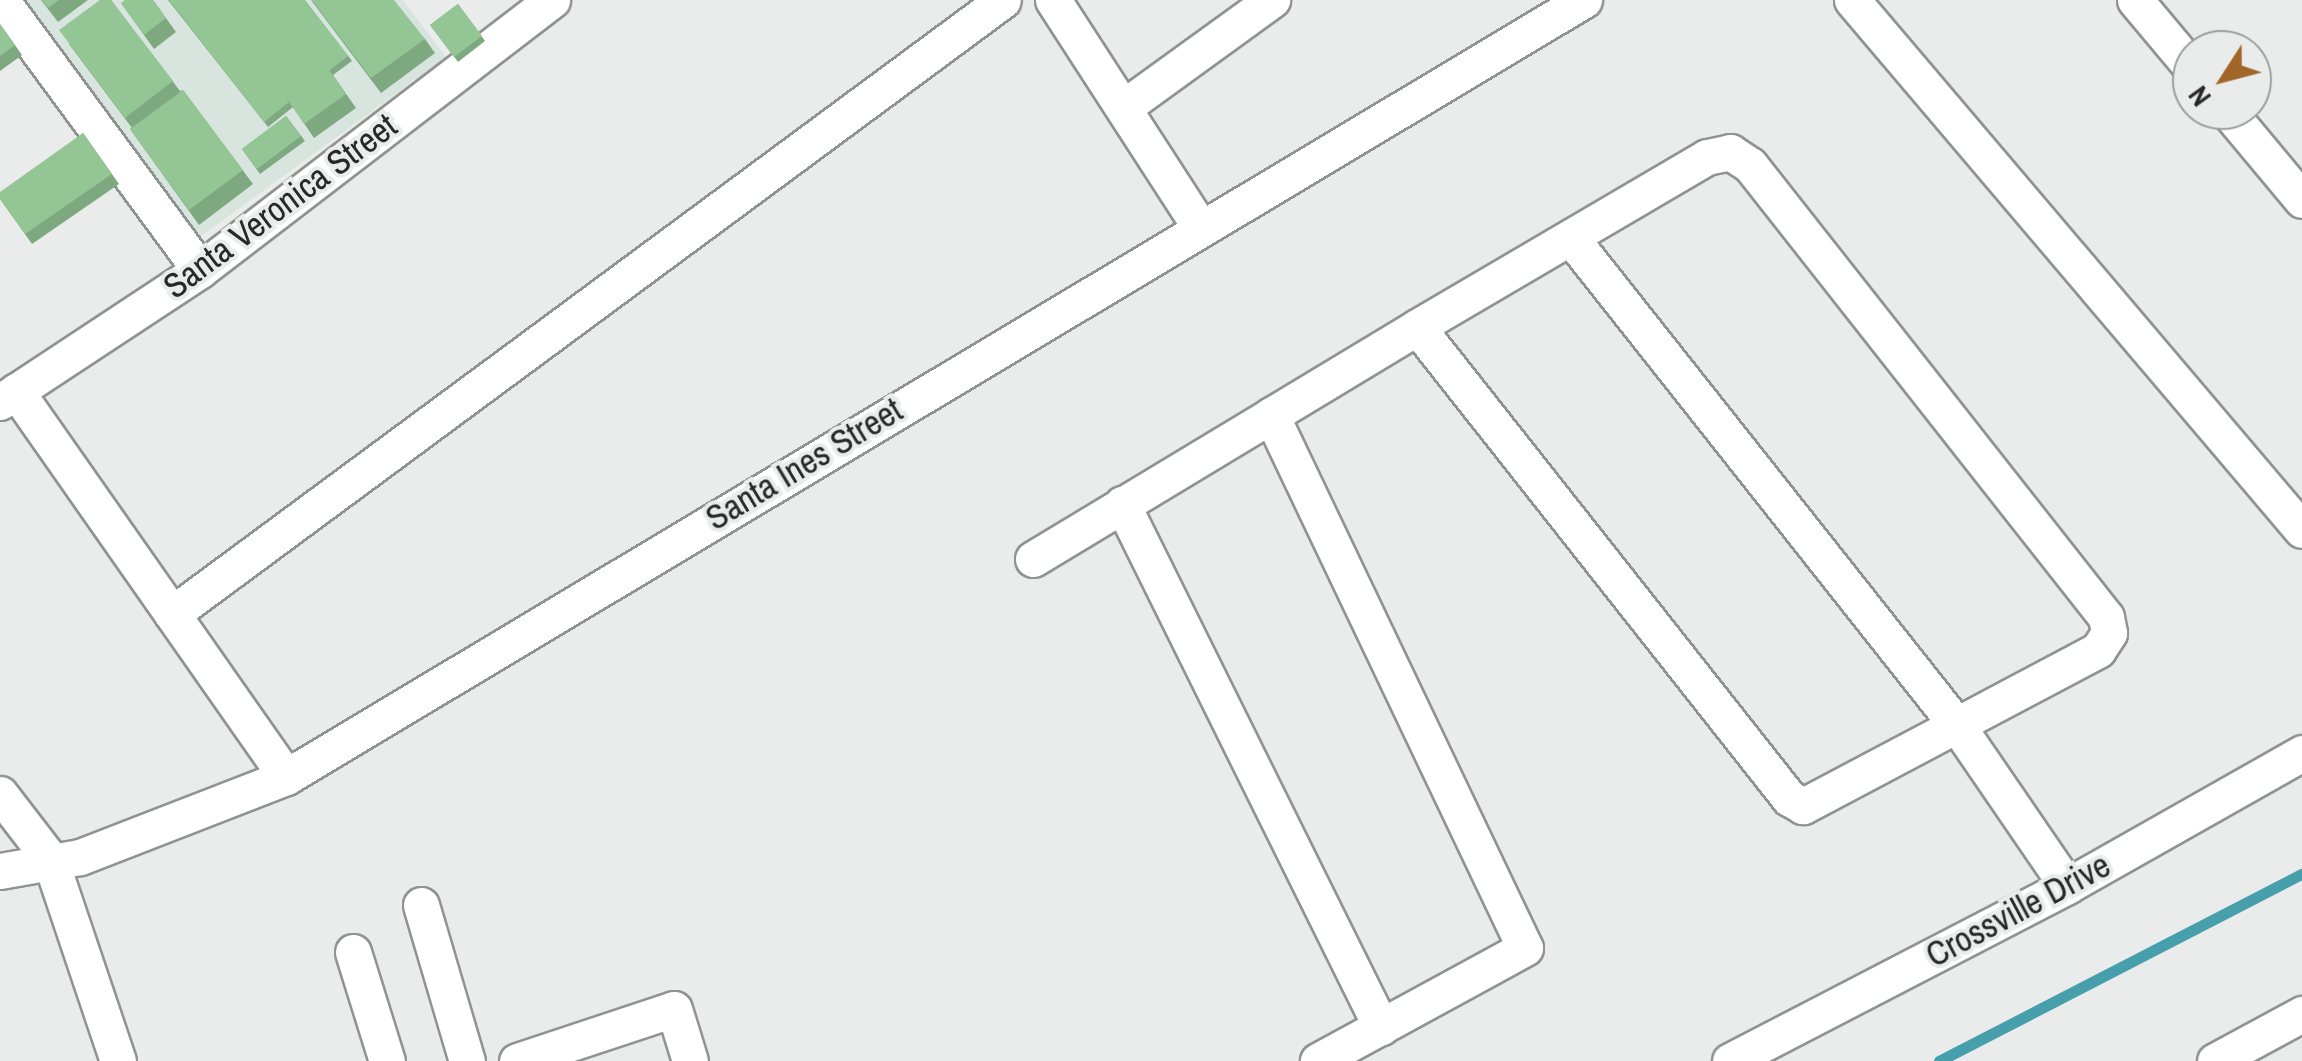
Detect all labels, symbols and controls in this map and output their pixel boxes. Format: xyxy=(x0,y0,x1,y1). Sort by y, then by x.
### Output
north arrow xyxy=(2172,30,2272,130)
text: N xyxy=(2179,79,2220,114)
street label: Santa Veronica Street xyxy=(155,105,405,307)
street label: Santa Ines Street xyxy=(698,389,910,539)
street label: Crossville Drive xyxy=(1919,844,2117,976)

